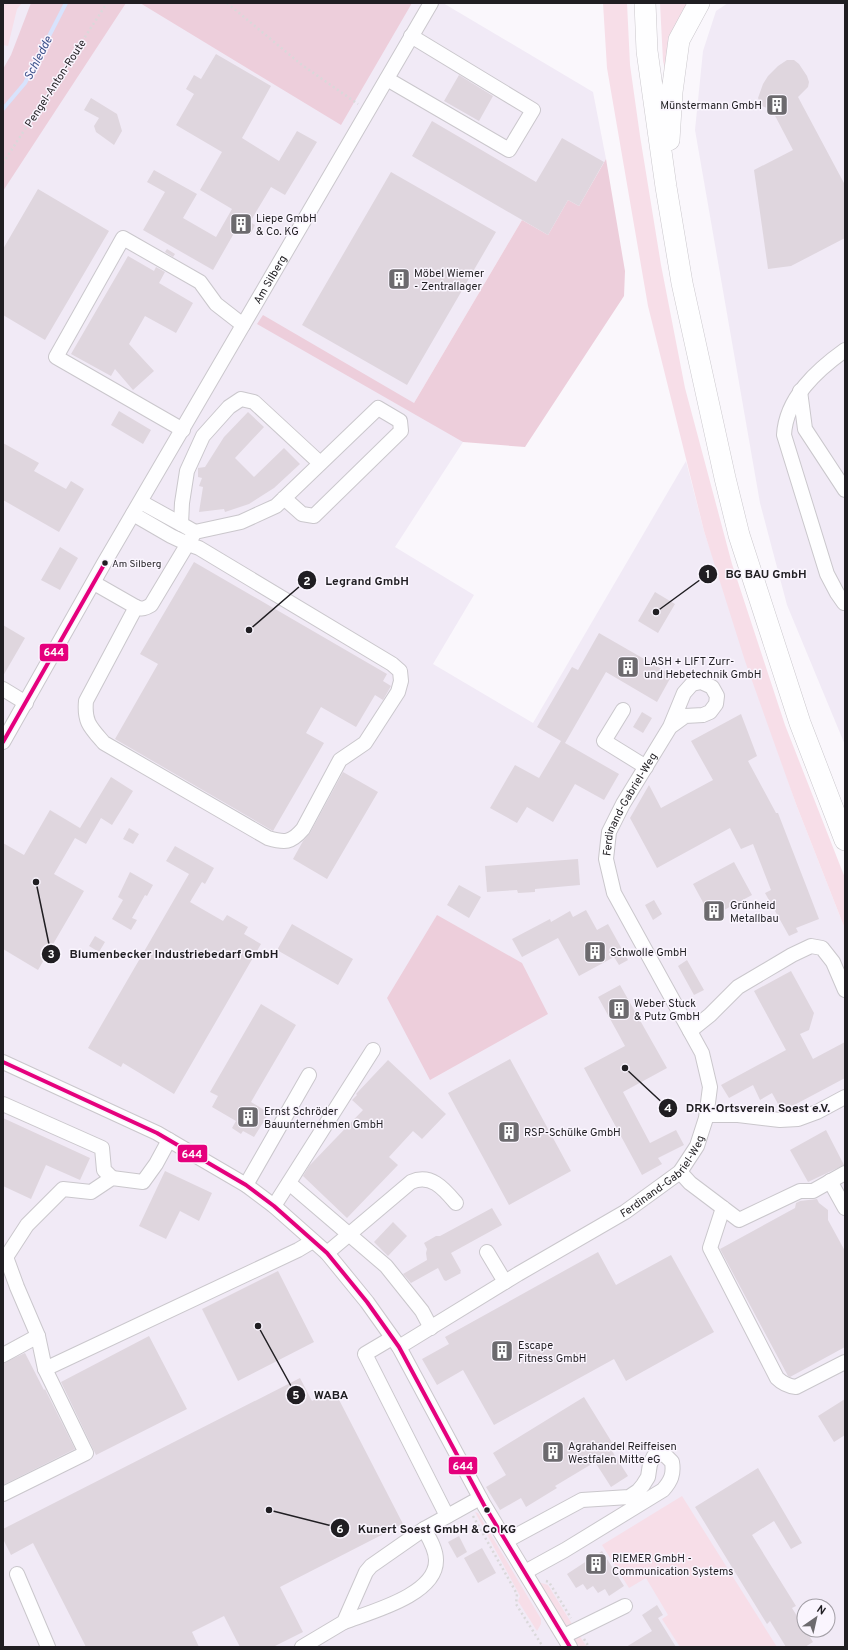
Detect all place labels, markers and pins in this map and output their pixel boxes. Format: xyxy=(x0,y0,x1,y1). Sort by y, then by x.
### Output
building icon: Münstermann GmbH xyxy=(764,92,790,118)
place label: Münstermann GmbH xyxy=(660,99,762,113)
building icon: Liepe GmbH & Co. KG xyxy=(228,211,254,237)
place label: Liepe GmbH & Co. KG xyxy=(256,212,317,239)
building icon: Möbel Wiemer - Zentrallager xyxy=(386,266,412,292)
place label: Möbel Wiemer - Zentrallager xyxy=(414,267,485,294)
marker: Am Silberg xyxy=(100,558,110,568)
place label: Am Silberg xyxy=(112,558,161,571)
callout: BG BAU GmbH xyxy=(698,562,815,586)
callout: Legrand GmbH xyxy=(297,568,417,592)
building icon: LASH + LIFT Zurr- und Hebetechnik GmbH xyxy=(615,654,641,680)
place label: LASH + LIFT Zurr- und Hebetechnik GmbH xyxy=(644,655,761,682)
building icon: Grünheid Metallbau xyxy=(701,898,727,924)
place label: Grünheid Metallbau xyxy=(730,899,779,926)
building icon: Schwolle GmbH xyxy=(582,939,608,965)
callout: Blumenbecker Industriebedarf GmbH xyxy=(41,942,286,966)
place label: Schwolle GmbH xyxy=(610,946,687,960)
building icon: Weber Stuck & Putz GmbH xyxy=(606,996,632,1022)
place label: Weber Stuck & Putz GmbH xyxy=(634,997,700,1024)
callout: DRK-Ortsverein Soest e.V. xyxy=(658,1096,839,1120)
building icon: Ernst Schröder Bauunternehmen GmbH xyxy=(235,1104,261,1130)
place label: Ernst Schröder Bauunternehmen GmbH xyxy=(264,1105,384,1132)
building icon: RSP-Schülke GmbH xyxy=(496,1119,522,1145)
place label: RSP-Schülke GmbH xyxy=(524,1126,621,1140)
building icon: Escape Fitness GmbH xyxy=(489,1338,515,1364)
place label: Escape Fitness GmbH xyxy=(518,1339,587,1366)
callout: WABA xyxy=(286,1383,356,1407)
building icon: Agrahandel Reiffeisen Westfalen Mitte eG xyxy=(540,1439,566,1465)
place label: Agrahandel Reiffeisen Westfalen Mitte eG xyxy=(568,1440,677,1467)
unlabelled marker xyxy=(482,1505,492,1515)
callout: Kunert Soest GmbH & Co KG xyxy=(330,1516,525,1540)
building icon: RIEMER GmbH - Communication Systems xyxy=(583,1551,609,1577)
place label: RIEMER GmbH - Communication Systems xyxy=(612,1552,733,1579)

